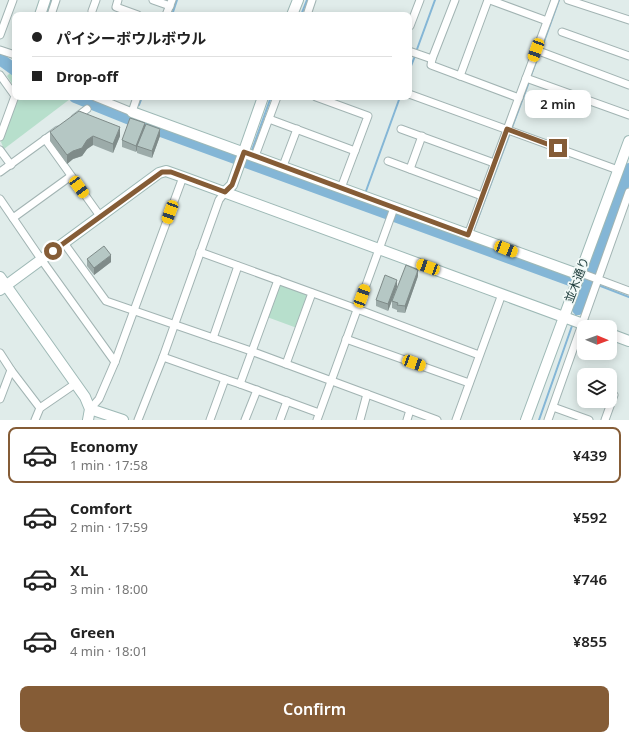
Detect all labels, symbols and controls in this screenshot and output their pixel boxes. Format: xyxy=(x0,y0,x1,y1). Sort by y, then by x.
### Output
text: パイシーボウルボウル xyxy=(56,28,206,48)
car xyxy=(526,37,546,63)
text: Drop-off xyxy=(56,66,118,86)
callout: 2 min xyxy=(525,90,591,118)
text: 2 min xyxy=(540,95,576,113)
route end xyxy=(549,139,567,157)
car xyxy=(67,174,91,200)
car xyxy=(160,199,180,225)
car xyxy=(493,239,519,259)
route start xyxy=(44,242,62,260)
street label: 並木通り xyxy=(560,254,593,305)
car xyxy=(415,257,441,277)
car xyxy=(352,283,372,309)
north arrow xyxy=(577,320,617,360)
map controls xyxy=(577,320,617,408)
car xyxy=(401,353,427,373)
button: layers xyxy=(577,368,617,408)
text: Economy xyxy=(70,436,138,456)
icon: car xyxy=(22,437,58,473)
text: ¥439 xyxy=(573,445,607,465)
text: 1 min · 17:58 xyxy=(70,456,148,474)
text: Comfort xyxy=(70,498,132,518)
icon: car xyxy=(22,499,58,535)
text: ¥592 xyxy=(573,507,607,527)
text: 2 min · 17:59 xyxy=(70,518,148,536)
text: XL xyxy=(70,560,88,580)
icon: car xyxy=(22,561,58,597)
text: ¥746 xyxy=(573,569,607,589)
text: 3 min · 18:00 xyxy=(70,580,148,598)
text: Green xyxy=(70,622,115,642)
icon: car xyxy=(22,623,58,659)
text: ¥855 xyxy=(573,631,607,651)
text: 4 min · 18:01 xyxy=(70,642,148,660)
button: Confirm xyxy=(20,686,609,732)

